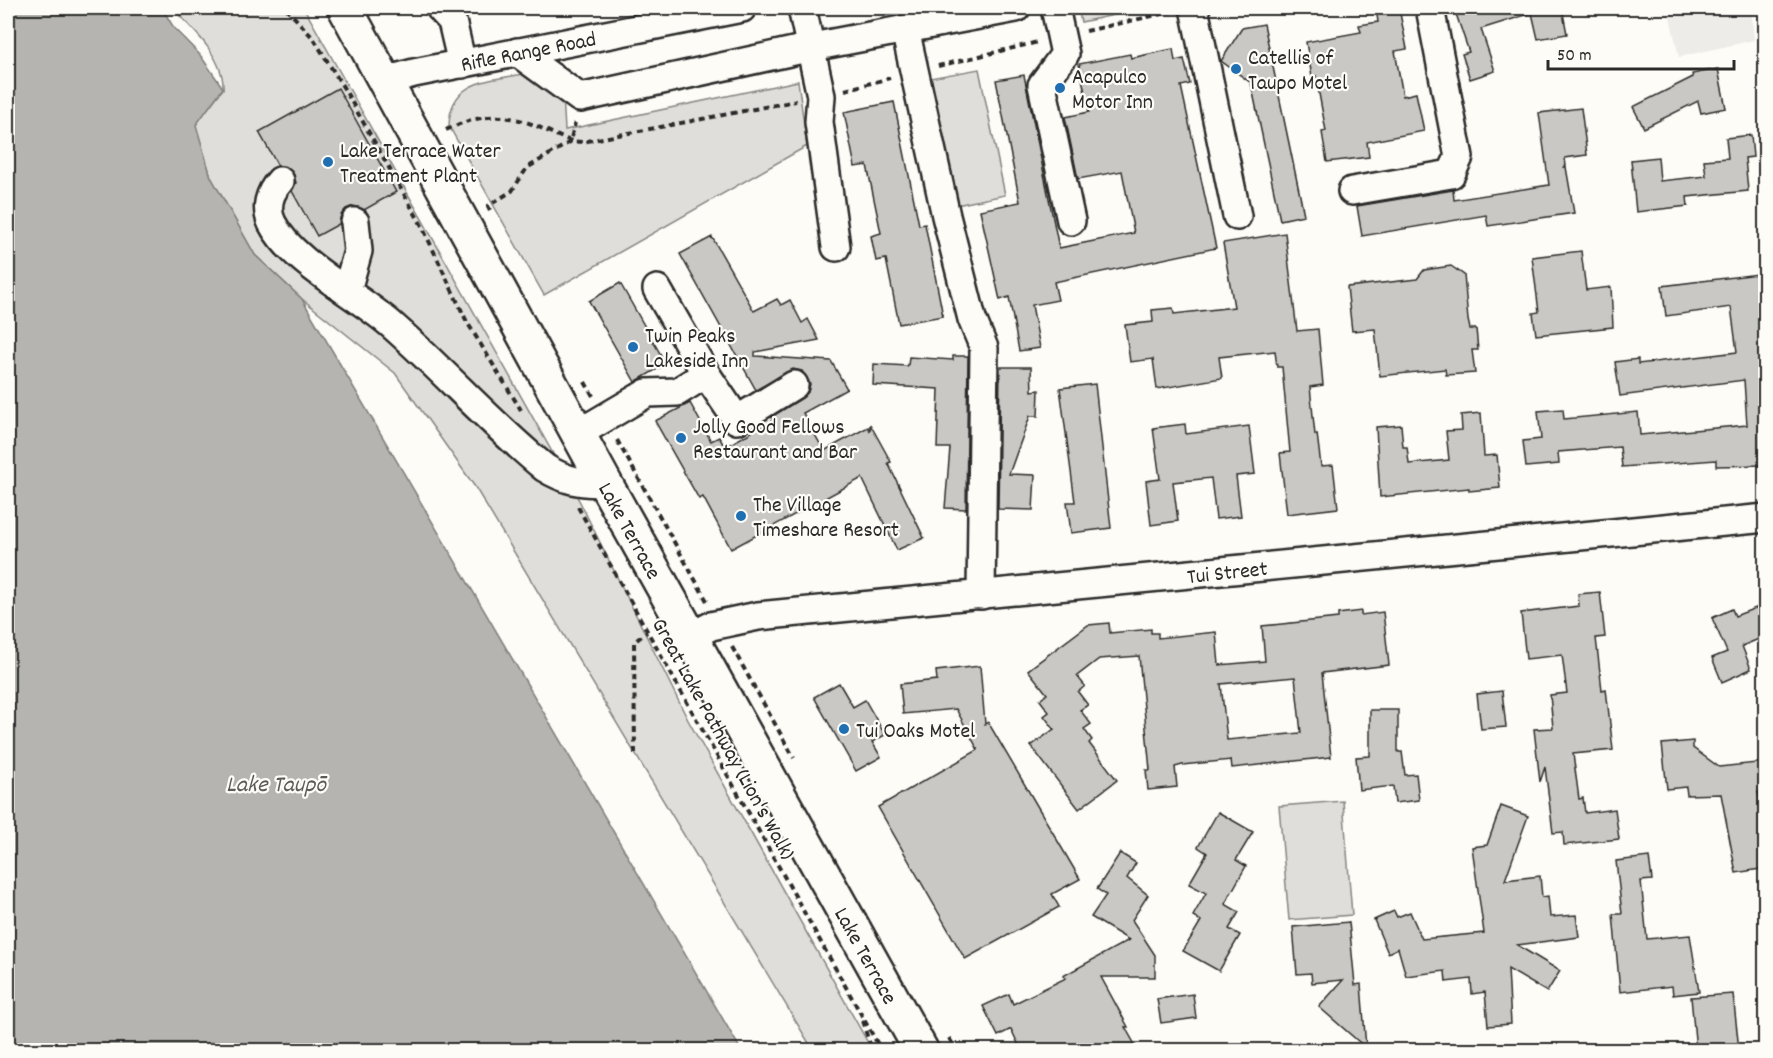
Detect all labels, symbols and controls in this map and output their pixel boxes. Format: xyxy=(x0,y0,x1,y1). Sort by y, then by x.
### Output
street label: Rifle Range Road xyxy=(458,25,599,82)
scale bar xyxy=(1548,33,1734,71)
place label: Catellis of Taupo Motel xyxy=(1248,44,1347,100)
text: 50 m xyxy=(1557,44,1592,69)
marker: Catellis of Taupo Motel xyxy=(1229,62,1243,76)
place label: Acapulco Motor Inn xyxy=(1072,63,1153,119)
marker: Acapulco Motor Inn xyxy=(1053,81,1067,95)
place label: Lake Terrace Water Treatment Plant xyxy=(340,137,501,193)
marker: Lake Terrace Water Treatment Plant xyxy=(321,155,335,169)
place label: Twin Peaks Lakeside Inn xyxy=(645,322,749,378)
marker: Twin Peaks Lakeside Inn xyxy=(626,340,640,354)
place label: Jolly Good Fellows Restaurant and Bar xyxy=(693,413,858,469)
marker: Jolly Good Fellows Restaurant and Bar xyxy=(674,431,688,445)
street label: Lake Terrace xyxy=(589,478,667,586)
place label: The Village Timeshare Resort xyxy=(753,491,899,547)
marker: The Village Timeshare Resort xyxy=(734,509,748,523)
street label: Tui Street xyxy=(1186,555,1269,594)
street label: Great Lake Pathway (Lion's Walk) xyxy=(642,613,801,866)
place label: Tui Oaks Motel xyxy=(856,717,975,748)
marker: Tui Oaks Motel xyxy=(837,722,851,736)
water label: Lake Taupō xyxy=(226,769,328,803)
street label: Lake Terrace xyxy=(825,903,903,1011)

